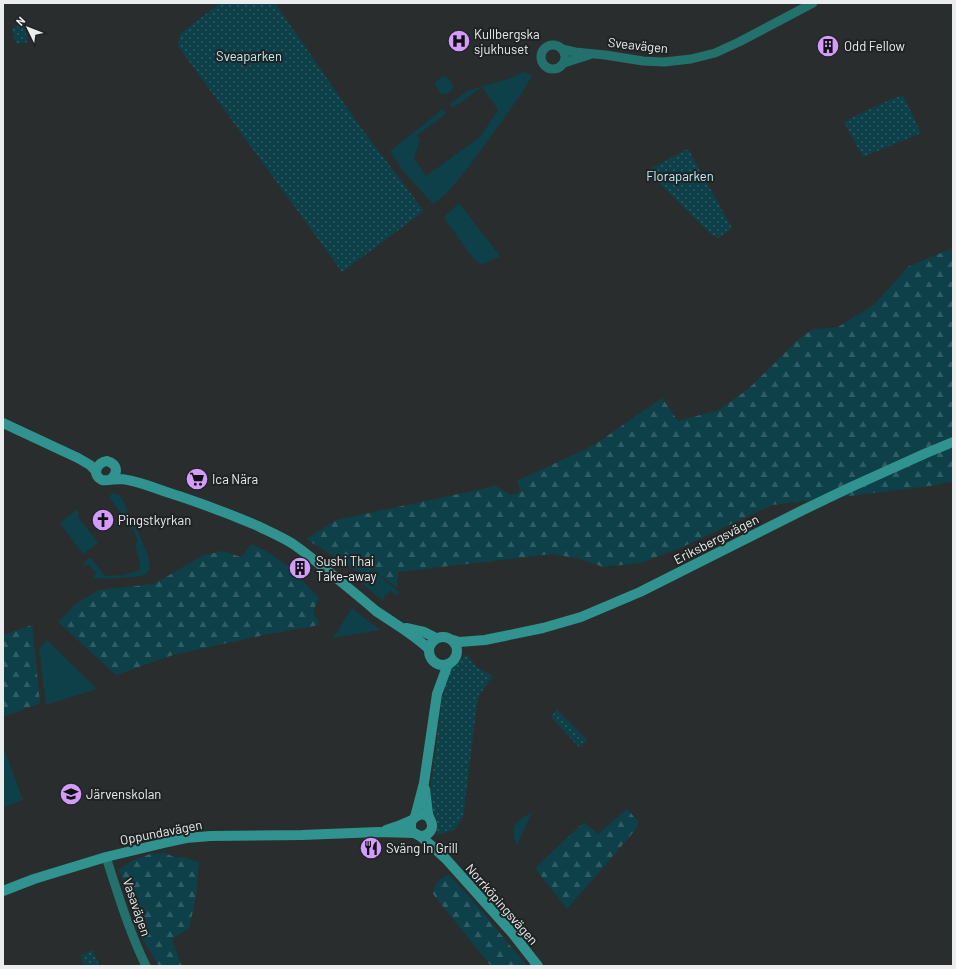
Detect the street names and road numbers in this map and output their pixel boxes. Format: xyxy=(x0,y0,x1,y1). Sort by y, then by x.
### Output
street label: Sveavägen xyxy=(607,34,669,56)
street label: Eriksbergsvägen xyxy=(671,511,761,567)
street label: Oppundavägen xyxy=(118,816,204,848)
street label: Norrköpingsvägen xyxy=(462,860,542,948)
street label: Vasavägen xyxy=(120,876,154,938)

